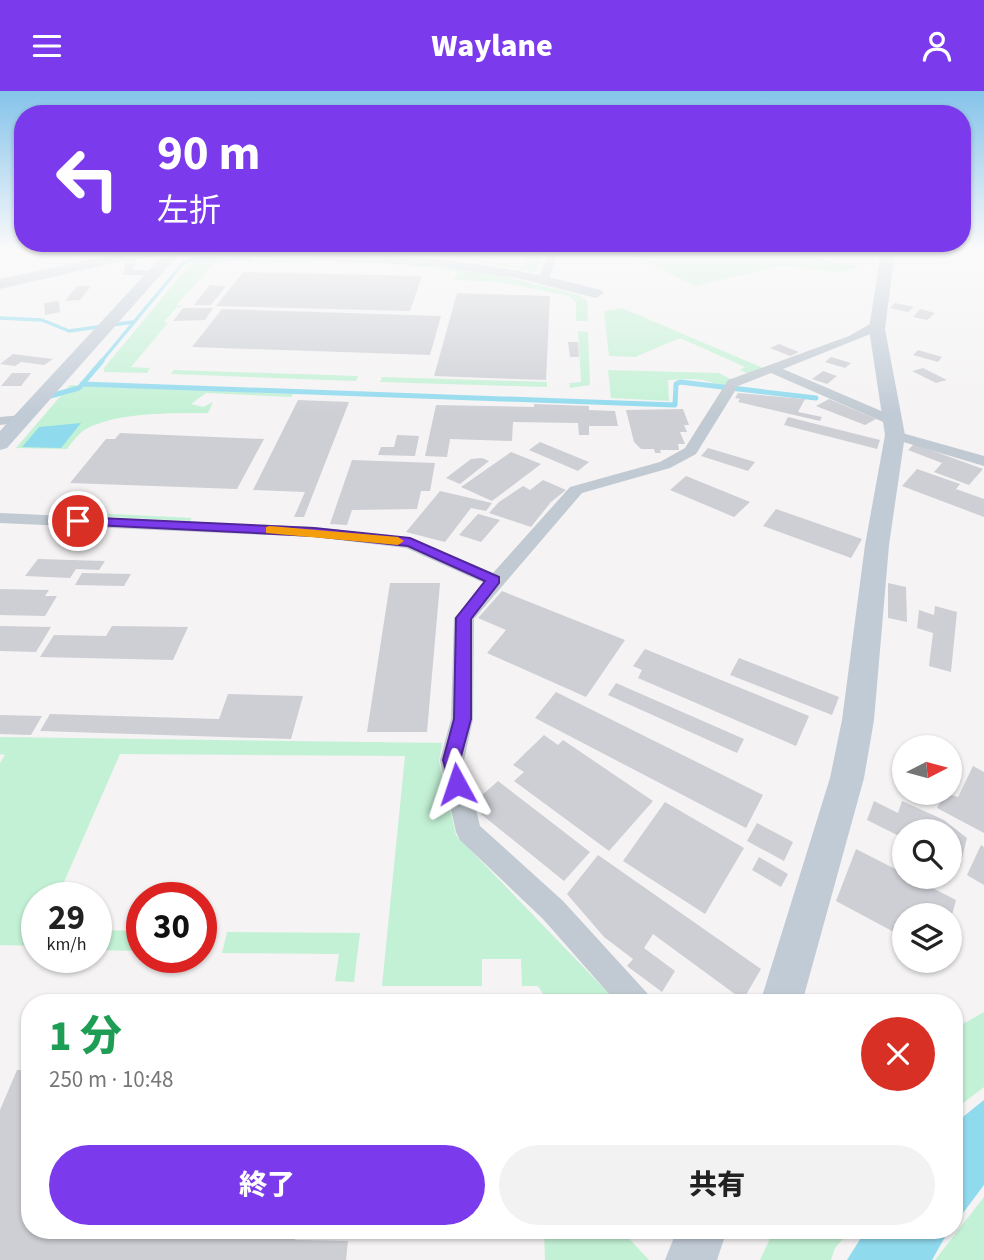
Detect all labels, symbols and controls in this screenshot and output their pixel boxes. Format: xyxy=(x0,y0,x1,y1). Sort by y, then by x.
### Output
text: Waylane xyxy=(431,23,553,69)
icon: menu xyxy=(28,27,66,65)
icon: person xyxy=(918,27,956,65)
text: 90 m xyxy=(157,119,261,189)
icon: left xyxy=(42,133,133,224)
text: 左折 xyxy=(157,188,221,234)
pin xyxy=(48,491,108,551)
icon: arrive xyxy=(59,502,97,540)
north arrow xyxy=(892,735,962,805)
map controls xyxy=(892,735,962,973)
position arrow xyxy=(420,747,494,821)
button: search xyxy=(892,819,962,889)
speed limit sign: 30 xyxy=(126,882,217,973)
text: 29 xyxy=(48,893,85,943)
button: layers xyxy=(892,903,962,973)
text: km/h xyxy=(47,932,86,957)
text: 1 分 xyxy=(49,1007,122,1067)
button: close xyxy=(861,1017,935,1091)
text: 250 m · 10:48 xyxy=(49,1063,173,1096)
button: 終了 xyxy=(49,1145,485,1225)
button: 共有 xyxy=(499,1145,935,1225)

